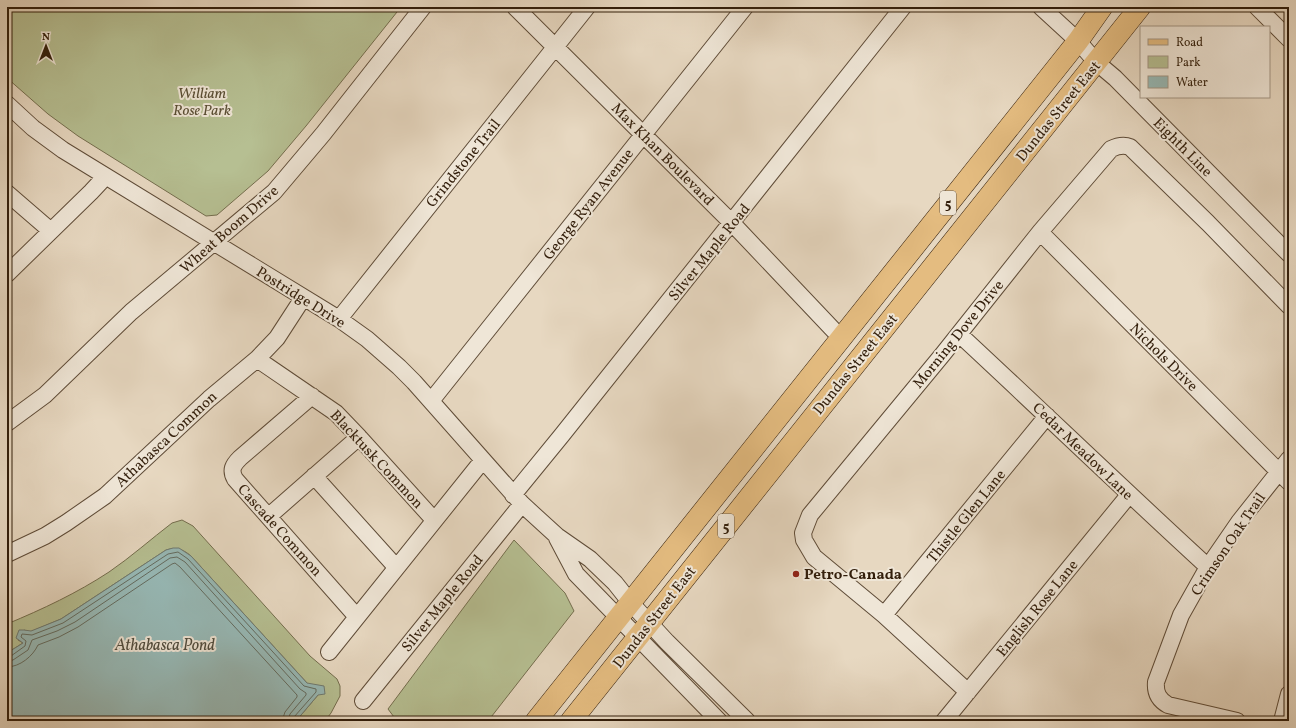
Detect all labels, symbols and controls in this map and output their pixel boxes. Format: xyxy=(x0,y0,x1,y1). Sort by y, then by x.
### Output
north arrow xyxy=(26,26,66,66)
legend xyxy=(1140,26,1270,98)
text: N xyxy=(42,30,50,45)
text: Road xyxy=(1176,35,1203,51)
text: Park xyxy=(1176,55,1201,71)
street label: Dundas Street East xyxy=(1012,57,1106,167)
text: Water xyxy=(1176,75,1208,91)
park label: William Rose Park xyxy=(173,84,231,122)
street label: Max Khan Boulevard xyxy=(606,99,718,211)
street label: Eighth Line xyxy=(1148,114,1216,182)
street label: Grindstone Trail xyxy=(422,115,506,213)
street label: George Ryan Avenue xyxy=(539,145,639,265)
street label: Wheat Boom Drive xyxy=(176,181,284,279)
road number: 5 xyxy=(940,191,956,215)
street label: Silver Maple Road xyxy=(664,200,756,306)
street label: Postridge Drive xyxy=(251,262,349,334)
street label: Morning Dove Drive xyxy=(909,276,1010,394)
street label: Dundas Street East xyxy=(809,310,903,420)
street label: Nichols Drive xyxy=(1124,319,1202,397)
street label: Athabasca Common xyxy=(111,387,223,493)
street label: Cedar Meadow Lane xyxy=(1027,398,1137,506)
street label: Blacktusk Common xyxy=(324,406,427,514)
street label: Thistle Glen Lane xyxy=(923,466,1011,568)
street label: Cascade Common xyxy=(232,480,326,582)
street label: Crimson Oak Trail xyxy=(1187,489,1272,601)
road number: 5 xyxy=(718,514,734,538)
street label: Silver Maple Road xyxy=(397,551,489,657)
street label: English Rose Lane xyxy=(992,556,1084,662)
street label: Dundas Street East xyxy=(609,563,702,673)
place label: Petro-Canada xyxy=(804,565,902,586)
marker: Petro-Canada xyxy=(791,569,801,579)
water label: Athabasca Pond xyxy=(114,635,215,657)

